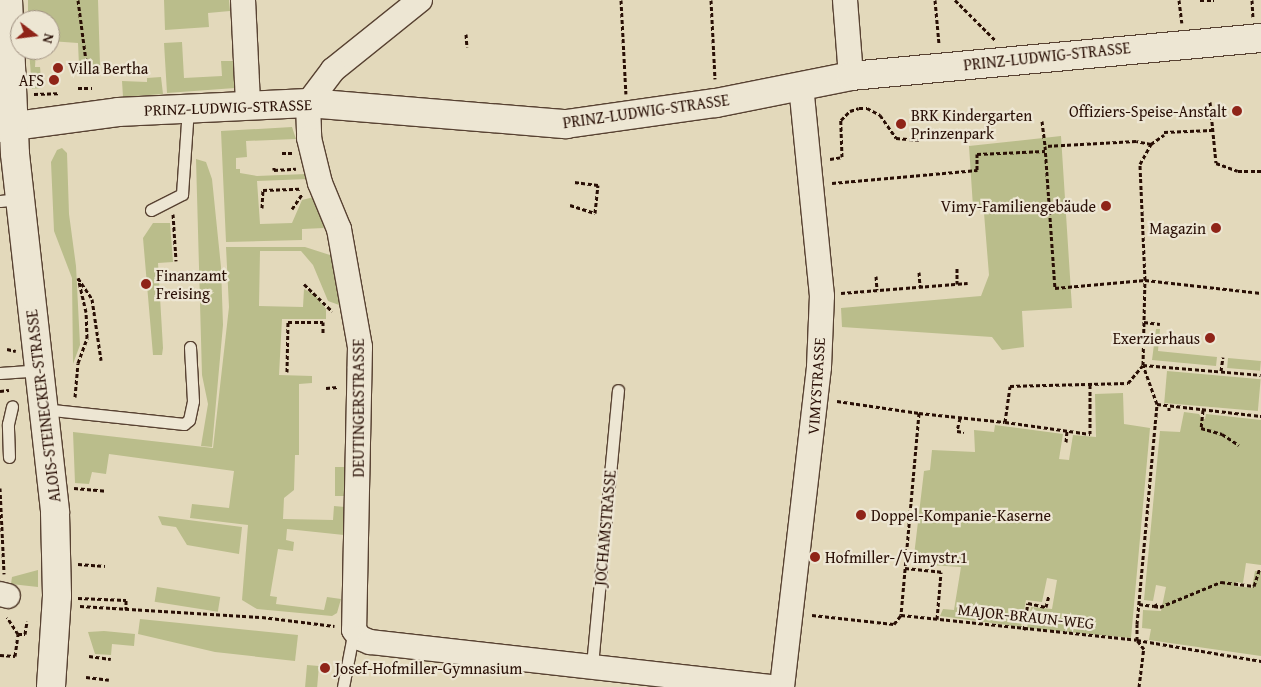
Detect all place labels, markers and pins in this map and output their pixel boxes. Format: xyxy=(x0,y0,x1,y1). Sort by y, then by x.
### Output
place label: Villa Bertha xyxy=(68,58,148,78)
marker: Villa Bertha xyxy=(52,62,64,74)
place label: AFS xyxy=(19,70,44,90)
marker: AFS xyxy=(48,74,60,86)
place label: Offiziers-Speise-Anstalt xyxy=(1069,101,1227,121)
place label: BRK Kindergarten Prinzenpark xyxy=(911,105,1032,143)
marker: Offiziers-Speise-Anstalt xyxy=(1231,105,1243,117)
marker: BRK Kindergarten Prinzenpark xyxy=(895,118,907,130)
place label: Vimy-Familiengebäude xyxy=(941,196,1096,216)
marker: Vimy-Familiengebäude xyxy=(1100,200,1112,212)
place label: Magazin xyxy=(1149,218,1206,238)
marker: Magazin xyxy=(1210,222,1222,234)
place label: Finanzamt Freising xyxy=(156,265,227,303)
marker: Finanzamt Freising xyxy=(140,278,152,290)
place label: Exerzierhaus xyxy=(1113,328,1200,348)
marker: Exerzierhaus xyxy=(1204,332,1216,344)
place label: Doppel-Kompanie-Kaserne xyxy=(871,505,1051,525)
marker: Doppel-Kompanie-Kaserne xyxy=(855,509,867,521)
place label: Hofmiller-/Vimystr.1 xyxy=(825,547,968,567)
marker: Hofmiller-/Vimystr.1 xyxy=(809,551,821,563)
place label: Josef-Hofmiller-Gymnasium xyxy=(335,658,522,678)
marker: Josef-Hofmiller-Gymnasium xyxy=(319,662,331,674)

